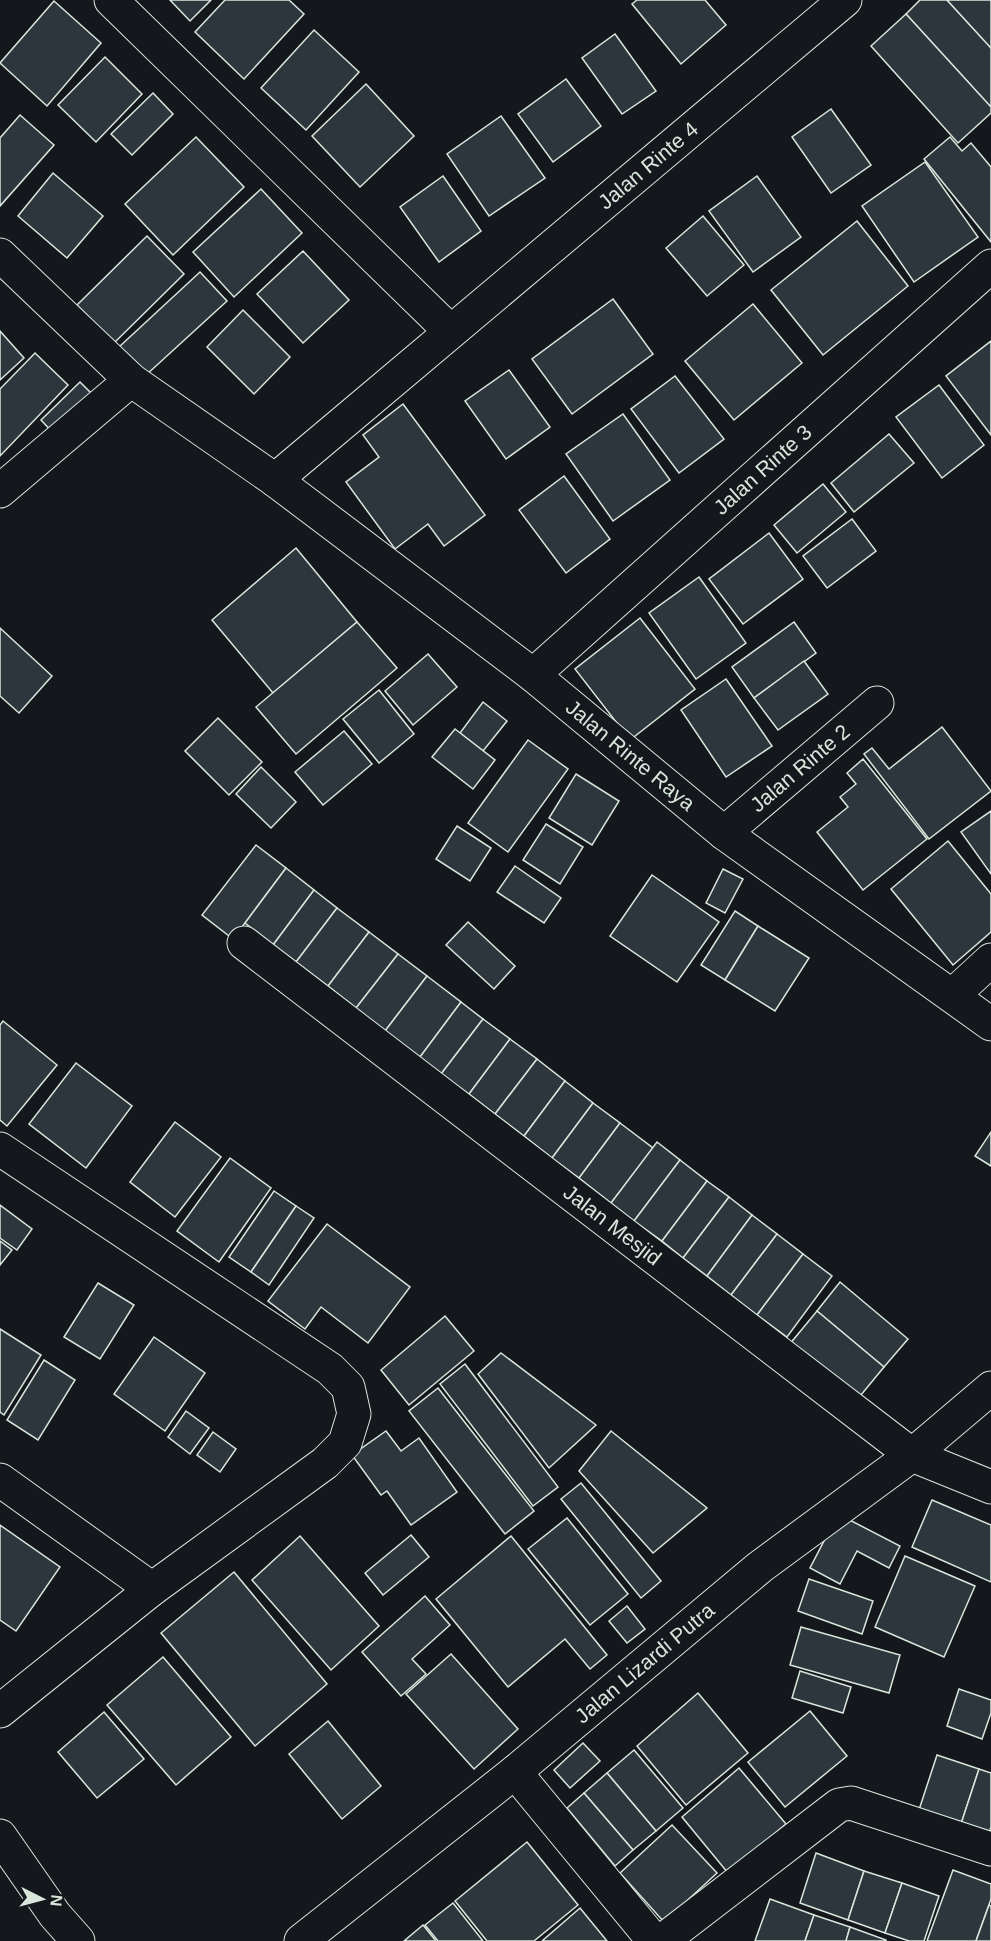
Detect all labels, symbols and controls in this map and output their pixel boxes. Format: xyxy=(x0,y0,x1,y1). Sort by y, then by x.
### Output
street label: Jalan Rinte 4 xyxy=(594,117,703,214)
street label: Jalan Rinte 3 xyxy=(709,420,816,519)
street label: Jalan Rinte Raya xyxy=(562,695,700,815)
street label: Jalan Rinte 2 xyxy=(746,719,854,816)
street label: Jalan Mesjid xyxy=(559,1180,666,1270)
street label: Jalan Lizardi Putra xyxy=(570,1598,719,1728)
north arrow xyxy=(12,1869,72,1929)
text: N xyxy=(47,1894,65,1907)

